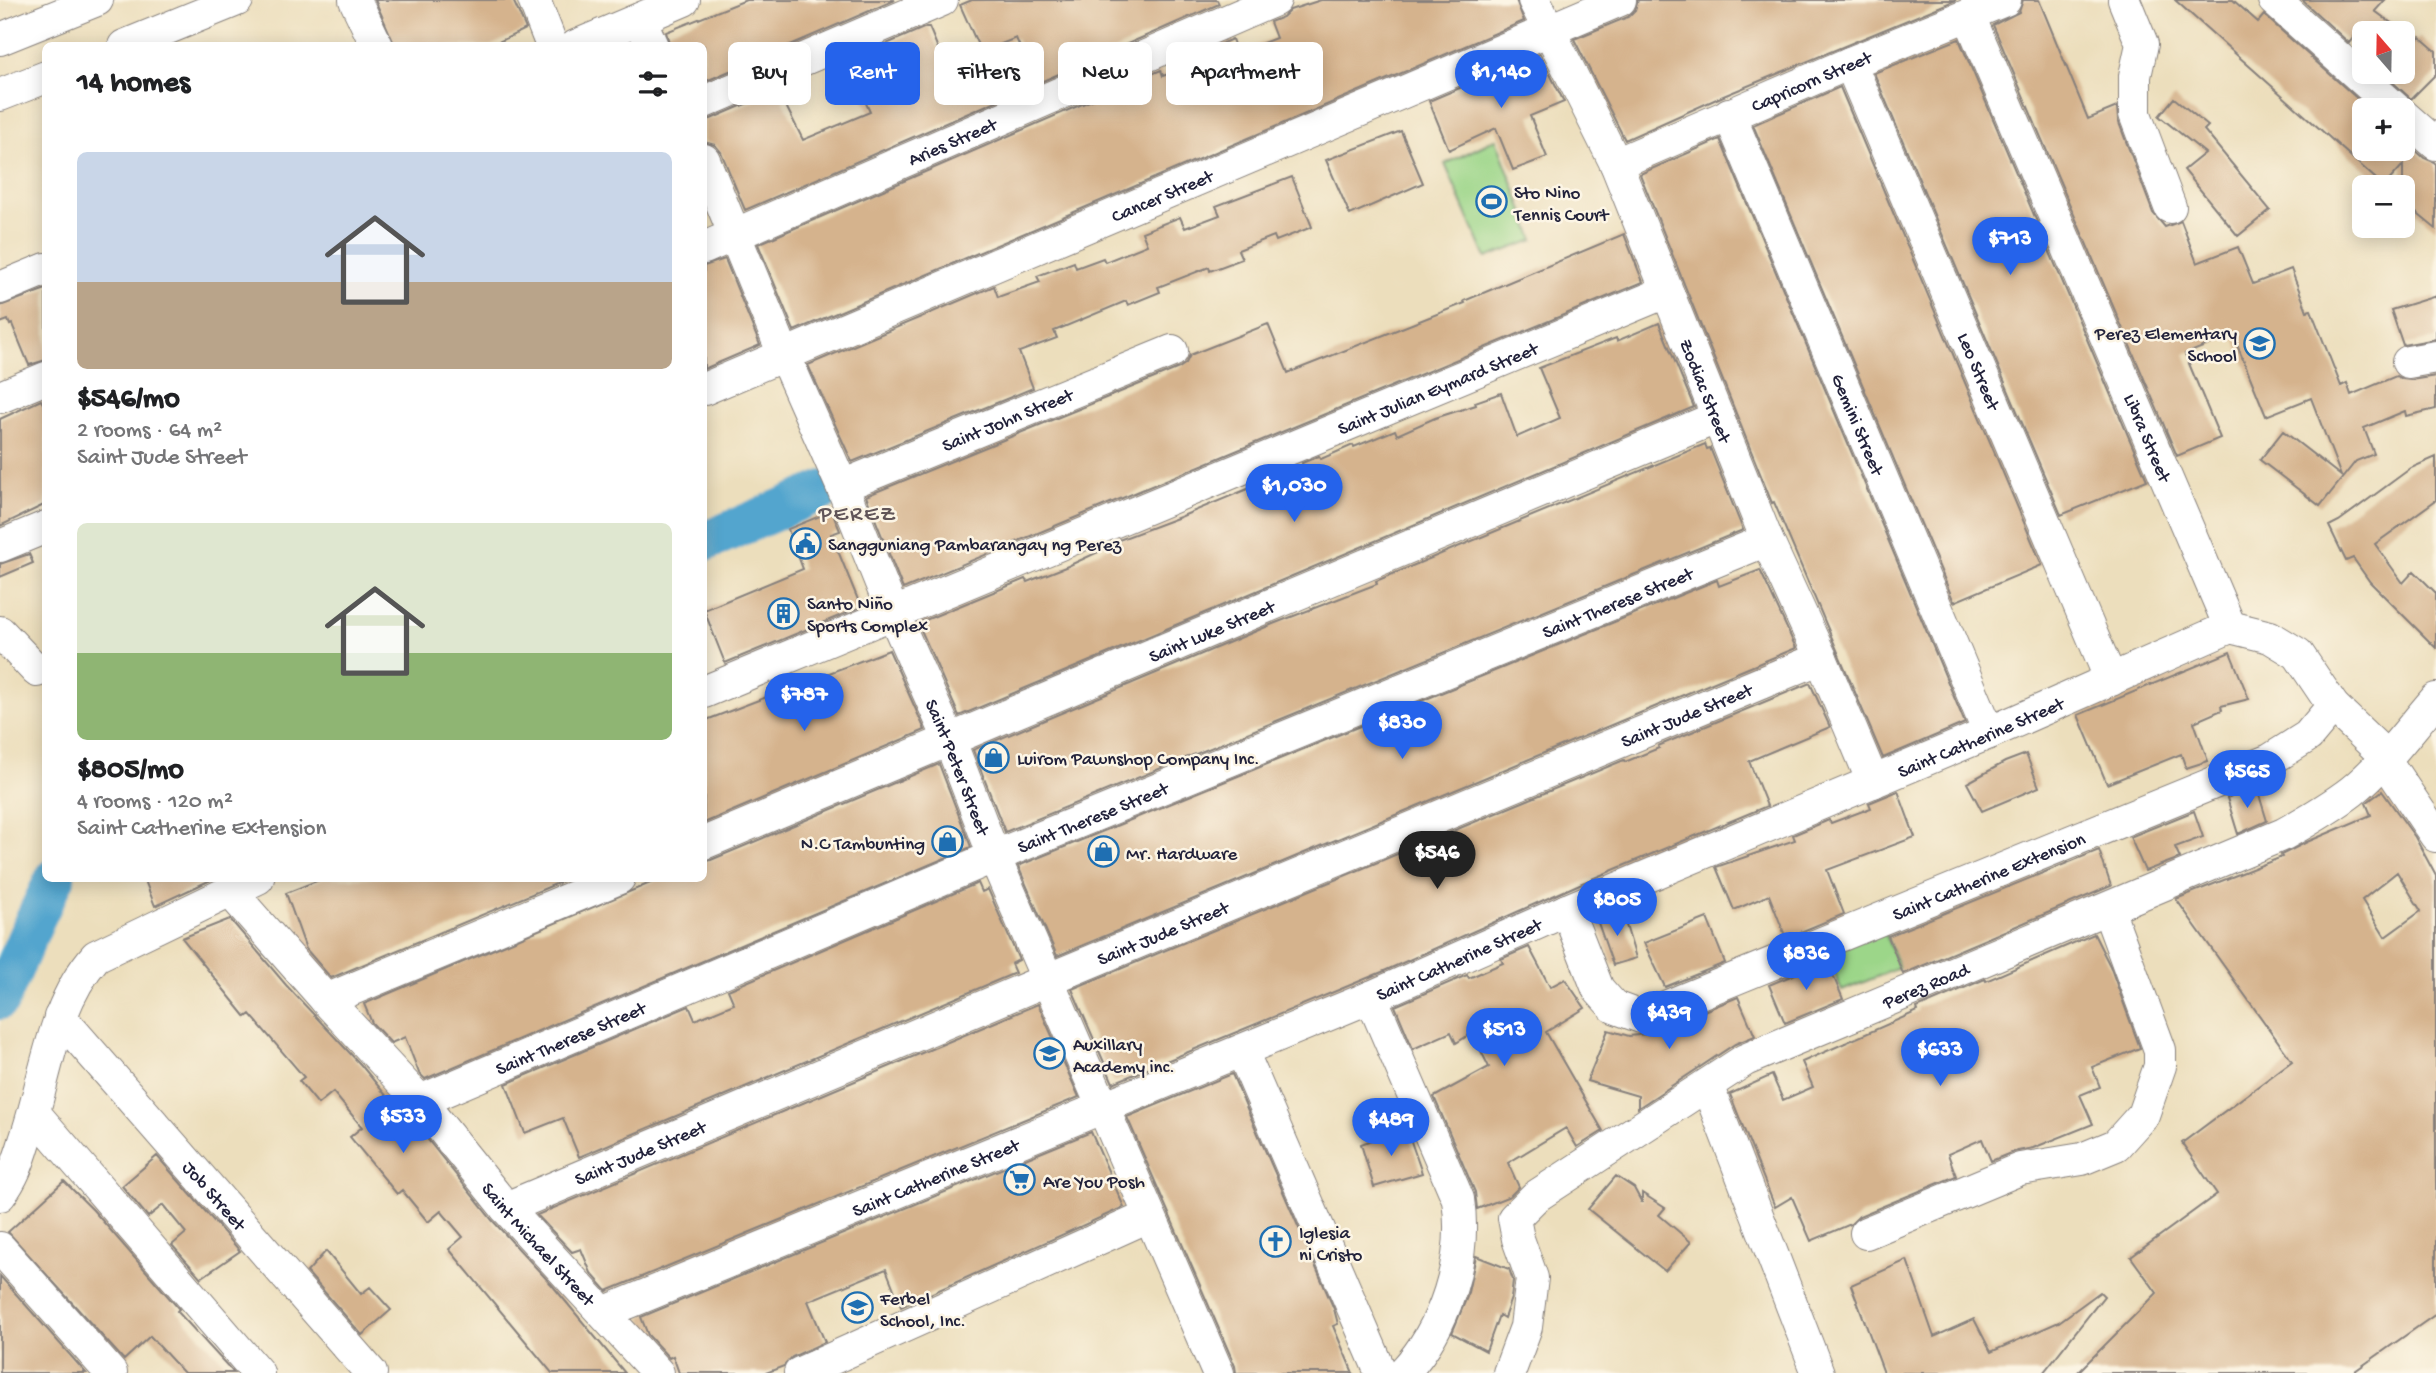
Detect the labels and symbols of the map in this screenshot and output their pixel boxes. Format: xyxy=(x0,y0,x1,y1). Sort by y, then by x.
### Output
north arrow xyxy=(2352,21,2415,84)
street label: Capricorn Street xyxy=(1749,47,1877,119)
pin: $1,140 xyxy=(1444,50,1558,110)
street label: Aries Street xyxy=(905,113,1003,173)
street label: Cancer Street xyxy=(1109,165,1219,230)
place label: Sto Nino Tennis Court xyxy=(1513,183,1611,228)
sports icon: Sto Nino Tennis Court xyxy=(1474,185,1508,219)
pin: $713 xyxy=(1969,218,2051,277)
place label: Perez Elementary School xyxy=(2094,324,2238,369)
school or university icon: Perez Elementary School xyxy=(2243,326,2277,360)
street label: Leo Street xyxy=(1950,330,2004,416)
street label: Zodiac Street xyxy=(1672,336,1735,449)
street label: Saint Julian Eymard Street xyxy=(1335,338,1544,442)
street label: Gemini Street xyxy=(1824,371,1888,481)
street label: Saint John Street xyxy=(939,384,1079,459)
street label: Libra Street xyxy=(2117,391,2176,488)
pin: $1,030 xyxy=(1237,464,1351,524)
district label: PEREZ xyxy=(818,502,897,529)
public building icon: Sangguniang Pambarangay ng Perez xyxy=(788,526,822,560)
place label: Sangguniang Pambarangay ng Perez xyxy=(828,535,1122,558)
street label: Saint Therese Street xyxy=(1539,563,1699,646)
place label: Santo Niño Sports Complex xyxy=(807,594,928,639)
building icon: Santo Niño Sports Complex xyxy=(767,596,801,630)
street label: Saint Luke Street xyxy=(1146,596,1281,670)
pin: $787 xyxy=(763,674,845,733)
street label: Saint Jude Street xyxy=(1618,679,1758,755)
street label: Saint Catherine Street xyxy=(1895,693,2070,785)
street label: Saint Peter Street xyxy=(918,696,994,841)
pin: $830 xyxy=(1361,702,1443,761)
shop icon: Luirom Pawnshop Company Inc. xyxy=(977,740,1011,774)
place label: Luirom Pawnshop Company Inc. xyxy=(1017,749,1260,772)
pin: $565 xyxy=(2206,750,2288,810)
street label: Saint Therese Street xyxy=(1015,778,1174,861)
shop icon: N.C Tambunting xyxy=(931,825,965,859)
street label: Saint Catherine Extension xyxy=(1890,829,2089,928)
pin: $546 xyxy=(1396,832,1478,891)
place label: N.C Tambunting xyxy=(801,834,925,857)
shop icon: Mr. Hardware xyxy=(1086,835,1120,869)
place label: Mr. Hardware xyxy=(1126,844,1238,867)
pin: $805 xyxy=(1576,878,1658,938)
street label: Saint Jude Street xyxy=(1095,897,1235,973)
street label: Saint Catherine Street xyxy=(1374,914,1548,1008)
pin: $836 xyxy=(1765,932,1847,992)
street label: Perez Road xyxy=(1879,959,1975,1016)
pin: $439 xyxy=(1628,992,1710,1051)
street label: Saint Therese Street xyxy=(493,997,652,1082)
pin: $513 xyxy=(1463,1009,1545,1068)
pin: $633 xyxy=(1899,1028,1981,1088)
place label: Auxillary Academy inc. xyxy=(1073,1035,1175,1080)
school or university icon: Auxillary Academy inc. xyxy=(1033,1037,1067,1071)
pin: $533 xyxy=(362,1096,444,1155)
pin: $489 xyxy=(1350,1098,1432,1158)
street label: Saint Jude Street xyxy=(572,1116,712,1193)
street label: Saint Catherine Street xyxy=(849,1134,1025,1224)
street label: Job Street xyxy=(176,1157,251,1238)
supermarket icon: Are You Posh xyxy=(1003,1163,1037,1197)
place label: Are You Posh xyxy=(1043,1172,1145,1195)
street label: Saint Michael Street xyxy=(475,1179,600,1314)
place label: Iglesia ni Cristo xyxy=(1299,1223,1363,1268)
church icon: Iglesia ni Cristo xyxy=(1259,1225,1293,1259)
place label: Ferbel School, Inc. xyxy=(879,1289,966,1334)
school or university icon: Ferbel School, Inc. xyxy=(840,1291,874,1325)

